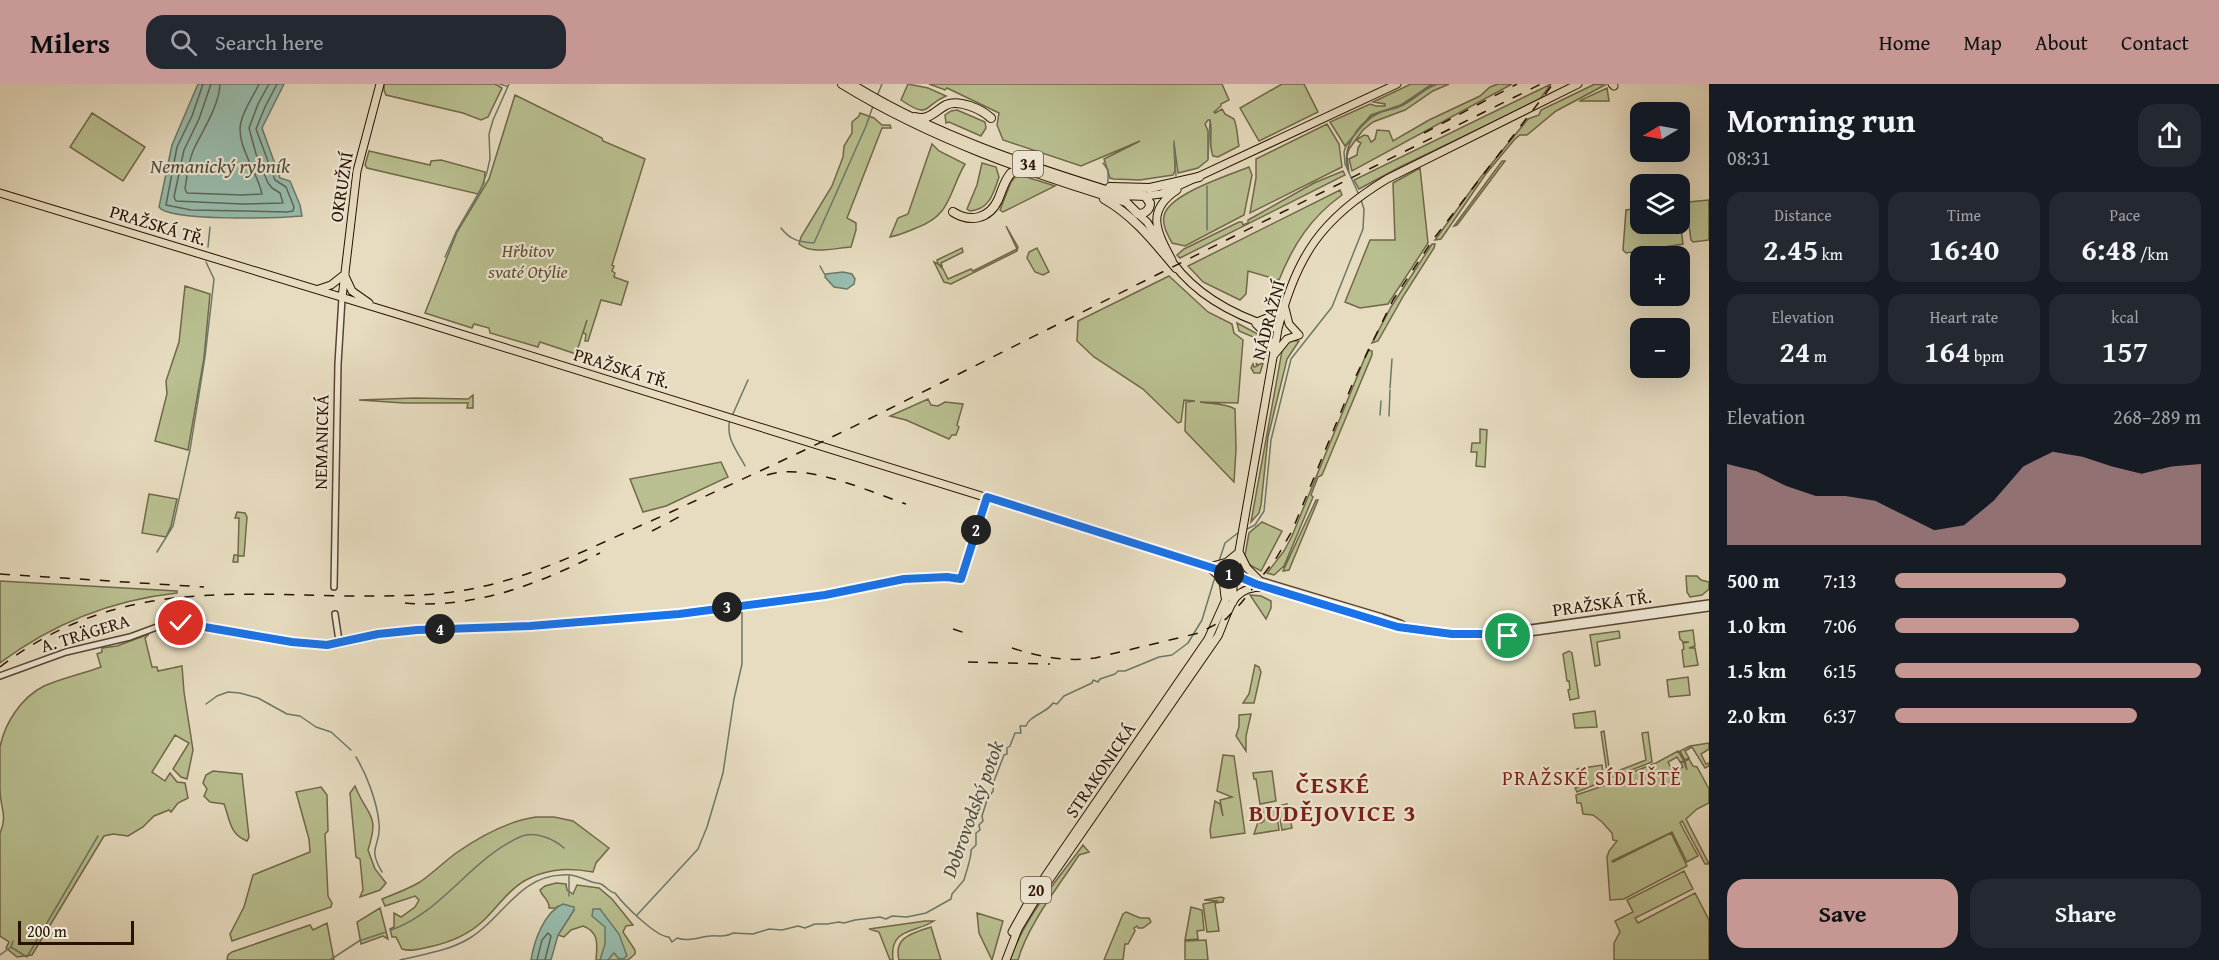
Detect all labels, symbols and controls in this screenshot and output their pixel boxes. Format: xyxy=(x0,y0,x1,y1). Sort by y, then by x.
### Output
search box xyxy=(146,15,566,69)
text: Milers xyxy=(30,22,110,63)
icon: search xyxy=(167,26,200,59)
text: Search here xyxy=(215,26,324,58)
text: Home xyxy=(1879,27,1930,58)
text: Map xyxy=(1963,27,2002,58)
text: About xyxy=(2035,27,2088,58)
text: Contact xyxy=(2121,27,2189,58)
text: Morning run xyxy=(1727,96,1916,144)
north arrow xyxy=(1630,102,1690,162)
map controls xyxy=(1630,102,1690,378)
button: share xyxy=(2138,104,2201,167)
text: 08:31 xyxy=(1727,143,1770,172)
street label: OKRUŽNÍ xyxy=(322,150,360,224)
water label: Nemanický rybník xyxy=(149,151,291,180)
road number: 34 xyxy=(1013,151,1043,177)
button: layers xyxy=(1630,174,1690,234)
street label: PRAŽSKÁ TŘ. xyxy=(106,198,210,252)
text: Distance xyxy=(1774,203,1832,227)
text: Time xyxy=(1947,203,1981,227)
text: Pace xyxy=(2110,203,2140,227)
text: 2.45 xyxy=(1763,227,1818,271)
text: 16:40 xyxy=(1929,227,1999,271)
text: 6:48 xyxy=(2081,227,2136,271)
park label: Hřbitov svaté Otýlie xyxy=(487,237,568,285)
text: km xyxy=(1818,242,1843,266)
text: /km xyxy=(2136,242,2169,266)
button: + xyxy=(1630,246,1690,306)
street label: NÁDRAŽNÍ xyxy=(1244,277,1292,363)
text: Elevation xyxy=(1772,305,1834,329)
text: Heart rate xyxy=(1930,305,1998,329)
text: kcal xyxy=(2111,305,2139,329)
button: − xyxy=(1630,318,1690,378)
text: 24 xyxy=(1779,329,1810,373)
text: 164 xyxy=(1924,329,1971,373)
text: 157 xyxy=(2102,329,2148,373)
street label: PRAŽSKÁ TŘ. xyxy=(570,341,674,395)
text: m xyxy=(1810,344,1827,368)
text: bpm xyxy=(1971,344,2004,368)
street label: NEMANICKÁ xyxy=(307,394,335,490)
text: Elevation xyxy=(1727,402,1805,431)
text: 268–289 m xyxy=(2113,402,2201,431)
pin: 2 xyxy=(961,515,991,545)
text: 2 xyxy=(972,518,980,542)
pin: 1 xyxy=(1214,559,1244,589)
text: 1 xyxy=(1225,562,1233,586)
text: 500 m xyxy=(1727,566,1780,595)
text: 7:13 xyxy=(1823,566,1857,595)
street label: PRAŽSKÁ TŘ. xyxy=(1551,583,1653,623)
pin: 3 xyxy=(712,592,742,622)
text: 3 xyxy=(723,595,731,619)
pin xyxy=(155,597,206,648)
icon: check xyxy=(164,606,197,639)
street label: A. TRÄGERA xyxy=(37,607,133,659)
pin xyxy=(1482,610,1533,661)
text: 1.0 km xyxy=(1727,611,1786,640)
text: 7:06 xyxy=(1823,611,1857,640)
pin: 4 xyxy=(425,614,455,644)
text: 4 xyxy=(436,617,444,641)
icon: arrive xyxy=(1491,619,1524,652)
text: 1.5 km xyxy=(1727,656,1786,685)
text: 6:15 xyxy=(1823,656,1857,685)
text: 2.0 km xyxy=(1727,701,1786,730)
text: 6:37 xyxy=(1823,701,1857,730)
street label: STRAKONICKÁ xyxy=(1058,717,1142,823)
water label: Dobrovodský potok xyxy=(933,736,1011,882)
district label: PRAŽSKÉ SÍDLIŠTĚ xyxy=(1502,763,1682,792)
district label: ČESKÉ BUDĚJOVICE 3 xyxy=(1249,767,1417,830)
road number: 20 xyxy=(1021,877,1051,903)
button: Save xyxy=(1727,879,1958,948)
button: Share xyxy=(1970,879,2201,948)
scale bar xyxy=(18,918,134,946)
text: 200 m xyxy=(27,919,67,943)

